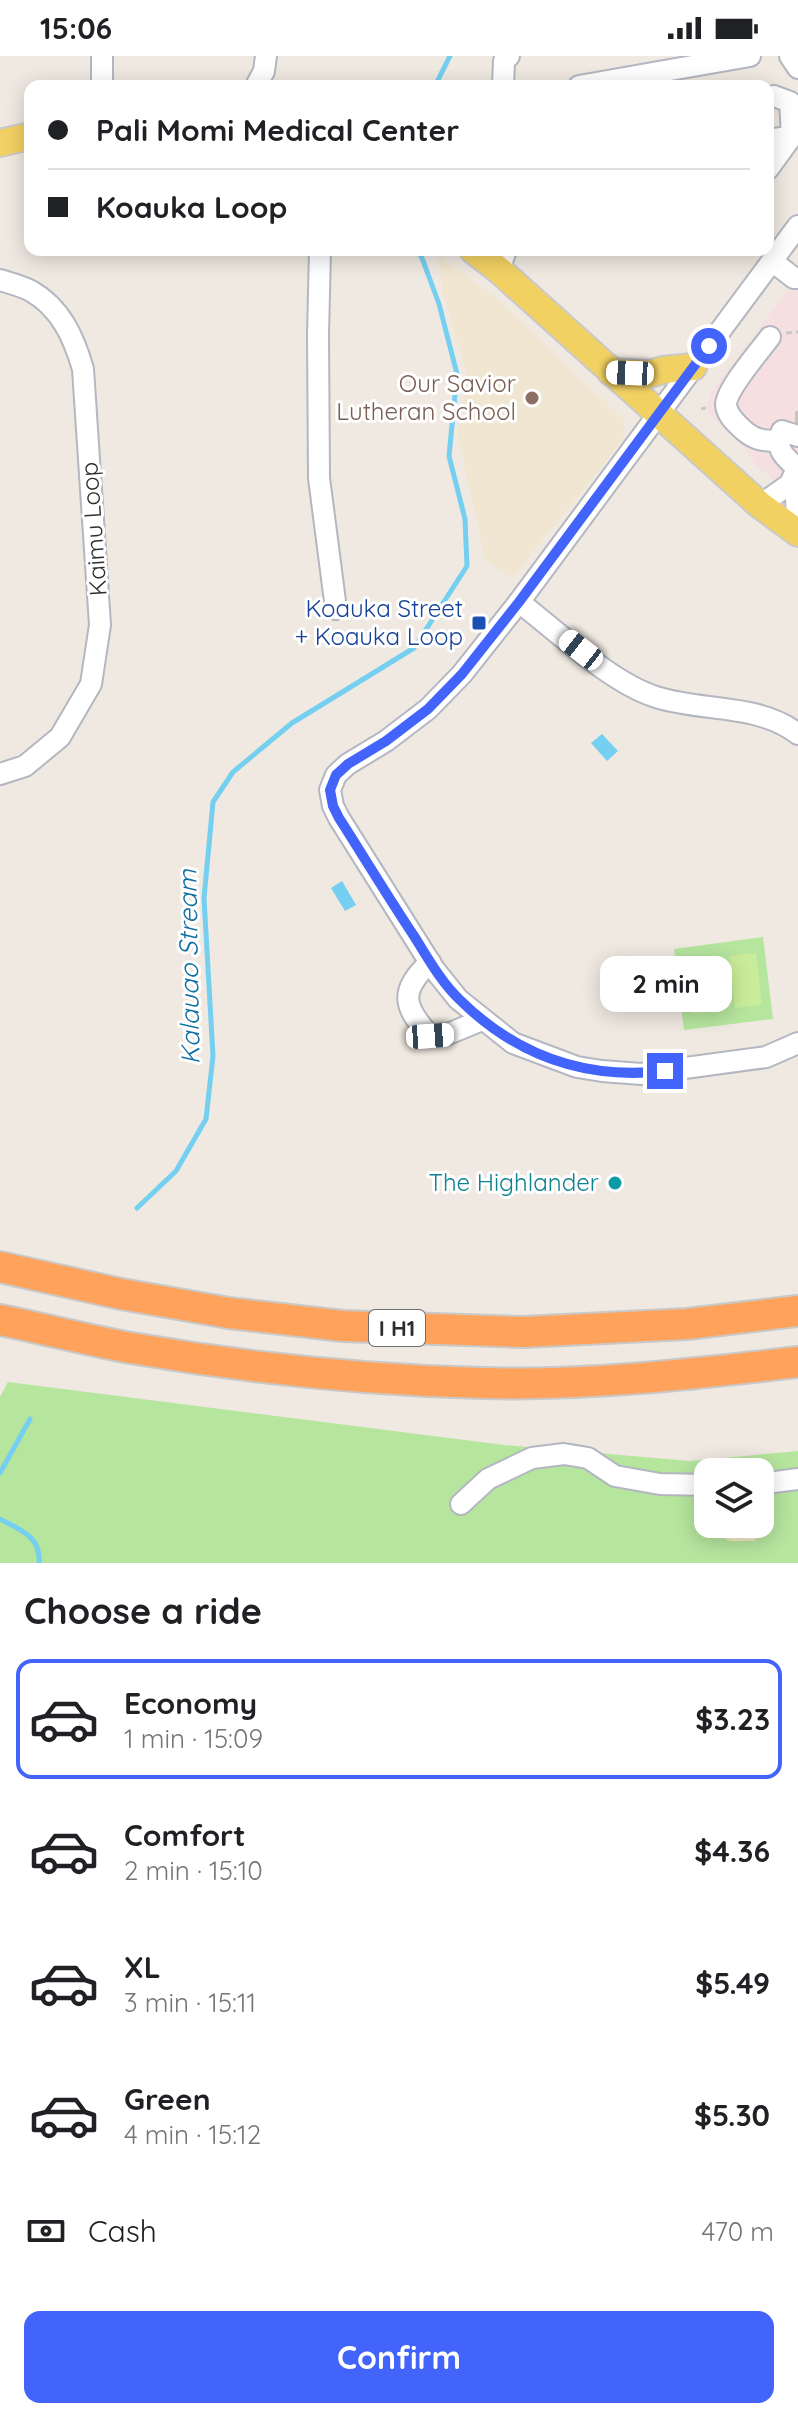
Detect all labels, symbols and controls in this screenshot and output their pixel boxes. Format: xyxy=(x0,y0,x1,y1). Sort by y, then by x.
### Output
text: 15:06 xyxy=(40,9,112,47)
text: Pali Momi Medical Center xyxy=(96,111,459,149)
text: Koauka Loop xyxy=(96,188,287,226)
route start xyxy=(691,328,727,364)
car xyxy=(606,360,654,386)
place label: Our Savior Lutheran School xyxy=(336,368,516,426)
marker: Our Savior Lutheran School xyxy=(523,389,541,407)
street label: Kaimu Loop xyxy=(73,461,113,597)
place label: Koauka Street + Koauka Loop xyxy=(295,593,463,651)
marker: Koauka Street + Koauka Loop xyxy=(470,614,488,632)
car xyxy=(555,626,607,674)
water label: Kalauao Stream xyxy=(170,868,207,1065)
callout: 2 min xyxy=(599,955,731,1011)
text: 2 min xyxy=(632,967,700,1000)
car xyxy=(405,1022,455,1050)
route end xyxy=(647,1053,683,1089)
place label: The Highlander xyxy=(428,1167,599,1197)
marker: The Highlander xyxy=(606,1174,624,1192)
road number: I H1 xyxy=(369,1310,425,1346)
map controls xyxy=(694,1458,774,1538)
button: layers xyxy=(694,1458,774,1538)
text: Choose a ride xyxy=(24,1588,262,1633)
icon: car xyxy=(28,1683,100,1755)
text: Economy xyxy=(124,1684,257,1722)
text: $3.23 xyxy=(695,1700,770,1738)
text: 1 min · 15:09 xyxy=(124,1722,263,1755)
icon: car xyxy=(28,1815,100,1887)
text: Comfort xyxy=(124,1816,245,1854)
text: $4.36 xyxy=(694,1832,770,1870)
text: 2 min · 15:10 xyxy=(124,1854,263,1887)
icon: car xyxy=(28,1947,100,2019)
text: XL xyxy=(124,1948,161,1986)
text: $5.49 xyxy=(695,1964,770,2002)
text: 3 min · 15:11 xyxy=(124,1986,256,2019)
icon: car xyxy=(28,2079,100,2151)
text: Green xyxy=(124,2080,211,2118)
text: $5.30 xyxy=(694,2096,770,2134)
text: 4 min · 15:12 xyxy=(124,2118,261,2151)
icon: cash xyxy=(24,2209,68,2253)
text: Cash xyxy=(88,2212,157,2250)
text: 470 m xyxy=(701,2215,774,2248)
button: Confirm xyxy=(24,2311,774,2403)

